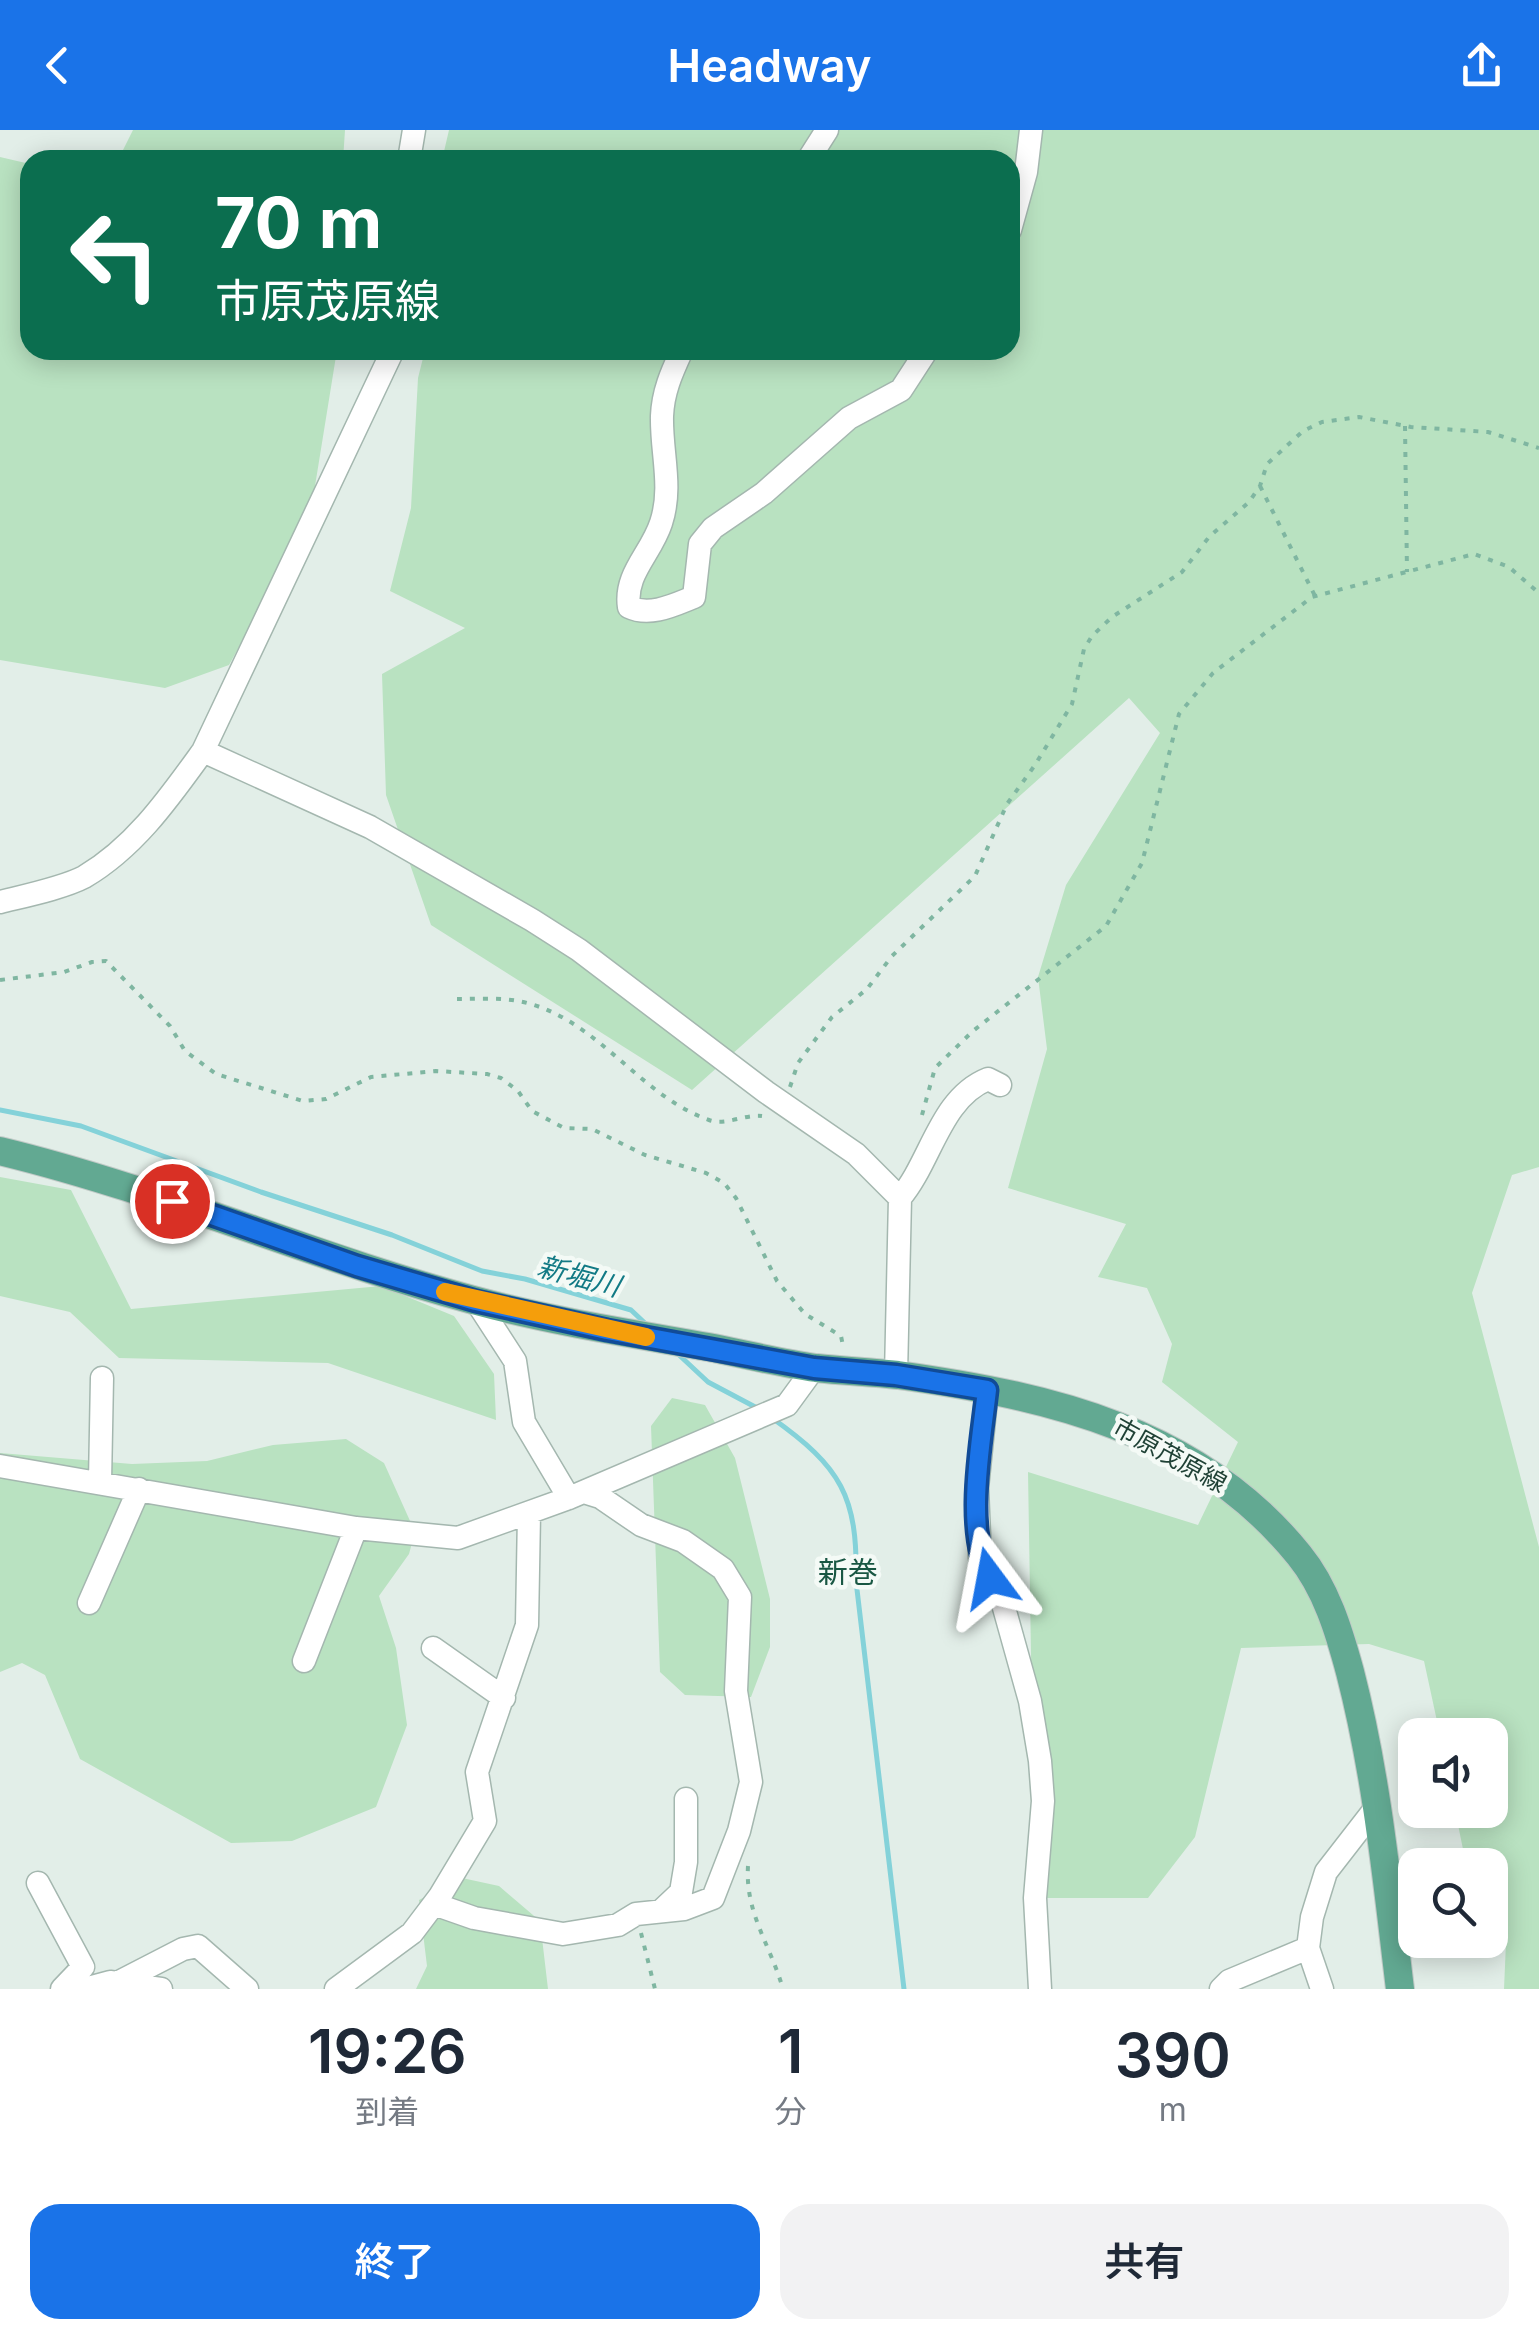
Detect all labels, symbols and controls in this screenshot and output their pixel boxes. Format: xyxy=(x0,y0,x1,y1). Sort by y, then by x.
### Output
icon: back xyxy=(30,38,85,93)
text: Headway xyxy=(668,38,871,93)
icon: share xyxy=(1454,38,1509,93)
text: 70 m xyxy=(215,180,382,265)
icon: left xyxy=(50,190,180,320)
text: 市原茂原線 xyxy=(215,273,440,328)
pin xyxy=(130,1159,215,1244)
icon: arrive xyxy=(145,1174,200,1229)
water label: 新堀川 xyxy=(534,1249,627,1304)
street label: 市原茂原線 xyxy=(1108,1412,1232,1498)
position arrow xyxy=(938,1526,1042,1630)
district label: 新巻 xyxy=(818,1554,878,1590)
map controls xyxy=(1398,1718,1508,1958)
button: sound xyxy=(1398,1718,1508,1828)
button: search xyxy=(1398,1848,1508,1958)
text: 19:26 xyxy=(308,2015,467,2087)
text: 1 xyxy=(778,2015,803,2087)
text: 390 xyxy=(1115,2019,1231,2091)
text: m xyxy=(1159,2090,1187,2129)
text: 到着 xyxy=(355,2092,419,2131)
text: 分 xyxy=(775,2092,807,2131)
button: 終了 xyxy=(30,2204,760,2319)
button: 共有 xyxy=(780,2204,1509,2319)

